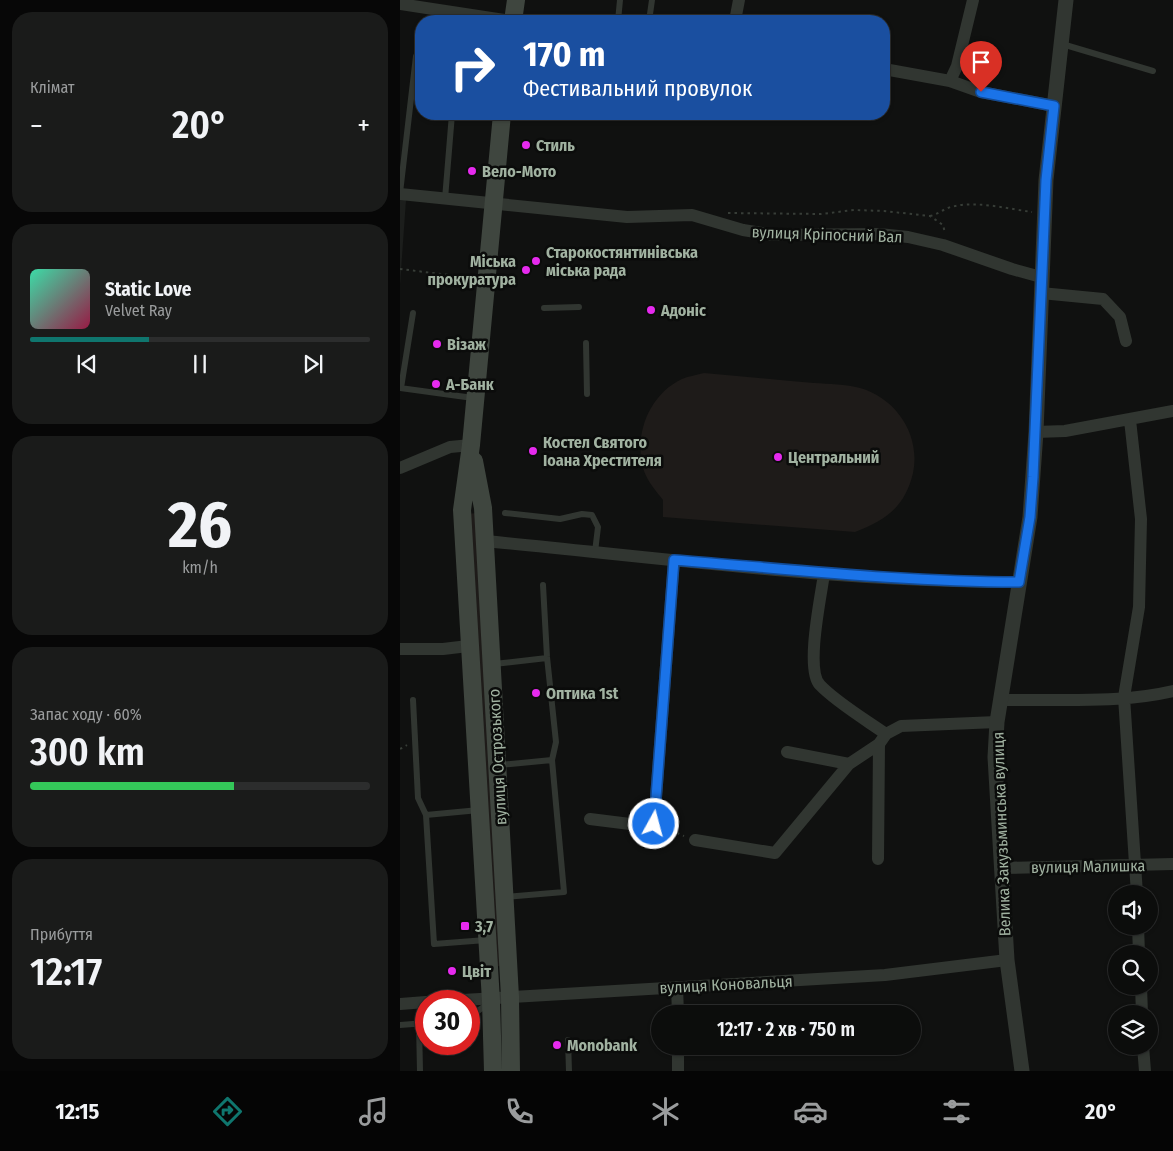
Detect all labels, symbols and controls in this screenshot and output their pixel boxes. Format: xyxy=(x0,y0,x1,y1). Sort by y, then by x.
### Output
text: 170 m xyxy=(523,33,606,75)
icon: right xyxy=(440,35,505,100)
pin xyxy=(960,41,1002,92)
icon: arrive xyxy=(967,48,995,76)
text: Фестивальний провулок xyxy=(523,75,752,102)
text: Клімат xyxy=(30,78,75,97)
text: 20° xyxy=(172,102,228,148)
text: − xyxy=(30,109,43,142)
text: + xyxy=(357,109,370,142)
place label: Стиль xyxy=(536,136,575,155)
marker: Стиль xyxy=(520,139,532,151)
place label: Вело-Мото xyxy=(482,162,557,181)
marker: Вело-Мото xyxy=(466,165,478,177)
street label: вулиця Кріпосний Вал xyxy=(751,222,903,247)
place label: Старокостянтинівська міська рада xyxy=(546,243,698,280)
place label: Міська прокуратура xyxy=(427,252,516,289)
marker: Старокостянтинівська міська рада xyxy=(530,255,542,267)
marker: Міська прокуратура xyxy=(520,264,532,276)
text: Static Love xyxy=(105,278,192,301)
text: Velvet Ray xyxy=(105,301,172,320)
place label: Адоніс xyxy=(660,301,706,320)
marker: Адоніс xyxy=(645,304,657,316)
place label: Візаж xyxy=(447,335,486,354)
marker: Візаж xyxy=(431,338,443,350)
icon: previous xyxy=(73,350,101,378)
icon: pause xyxy=(186,350,214,378)
icon: next xyxy=(299,350,327,378)
place label: А-Банк xyxy=(445,375,495,394)
marker: А-Банк xyxy=(430,378,442,390)
place label: Костел Святого Іоана Хрестителя xyxy=(543,433,662,470)
marker: Костел Святого Іоана Хрестителя xyxy=(527,445,539,457)
place label: Центральний xyxy=(788,448,879,467)
marker: Центральний xyxy=(772,451,784,463)
text: 26 xyxy=(168,486,232,564)
text: km/h xyxy=(182,558,218,577)
place label: Оптика 1st xyxy=(546,684,619,703)
marker: Оптика 1st xyxy=(530,687,542,699)
street label: вулиця Острозького xyxy=(484,688,511,825)
text: Запас ходу · 60% xyxy=(30,705,142,724)
text: 300 km xyxy=(30,729,145,775)
street label: Велика Закузьминська вулиця xyxy=(988,731,1015,937)
position arrow xyxy=(627,797,679,849)
street label: вулиця Малишка xyxy=(1031,856,1145,877)
map controls xyxy=(1108,885,1158,1055)
button: sound xyxy=(1108,885,1158,935)
place label: 3,7 xyxy=(474,917,493,936)
marker: 3,7 xyxy=(459,920,471,932)
text: Прибуття xyxy=(30,925,93,944)
button: search xyxy=(1108,945,1158,995)
text: 12:17 xyxy=(30,949,102,995)
place label: Цвіт xyxy=(462,962,491,981)
marker: Цвіт xyxy=(446,965,458,977)
street label: вулиця Коновальця xyxy=(659,972,793,997)
speed limit sign: 30 xyxy=(415,990,480,1055)
button: layers xyxy=(1108,1005,1158,1055)
text: 12:17 · 2 хв · 750 m xyxy=(717,1018,855,1041)
place label: Monobank xyxy=(567,1036,638,1055)
marker: Monobank xyxy=(551,1039,563,1051)
icon: directions xyxy=(210,1094,245,1129)
icon: music xyxy=(356,1094,391,1129)
icon: phone xyxy=(502,1094,537,1129)
icon: climate xyxy=(648,1094,683,1129)
icon: car xyxy=(793,1094,828,1129)
icon: filters xyxy=(939,1094,974,1129)
text: 12:15 xyxy=(55,1098,99,1125)
text: 20° xyxy=(1085,1098,1117,1125)

